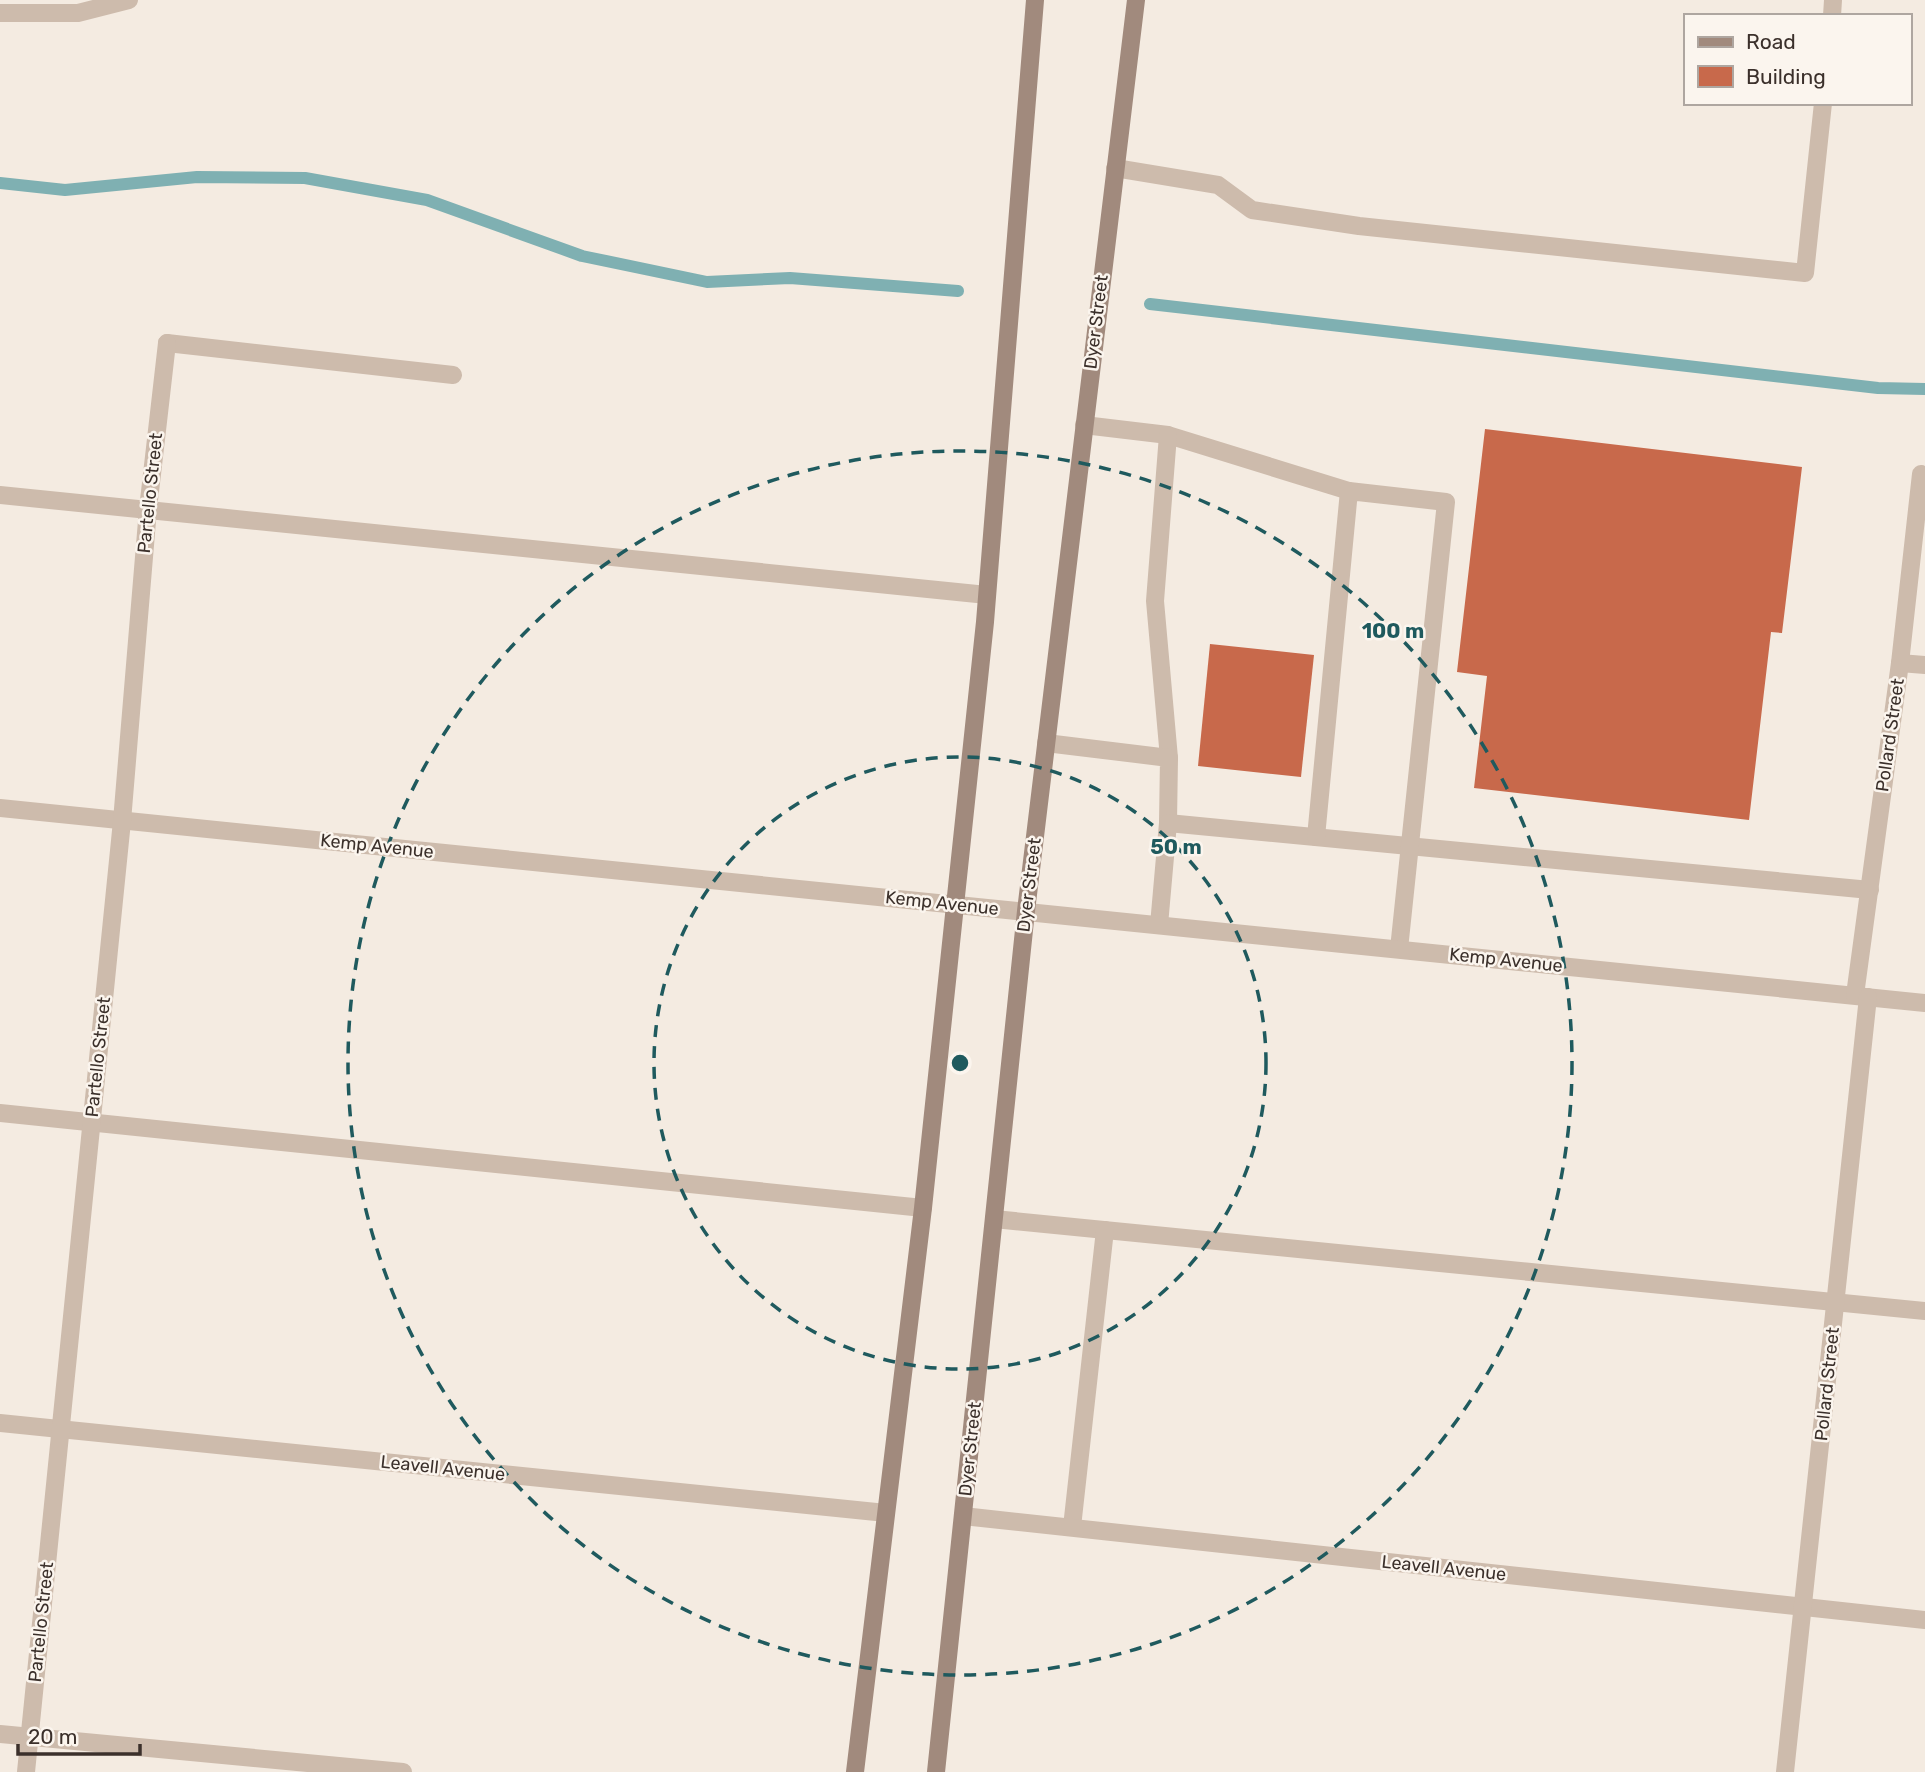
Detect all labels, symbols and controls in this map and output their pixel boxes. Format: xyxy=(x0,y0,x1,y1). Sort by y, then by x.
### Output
legend xyxy=(1684,14,1911,105)
text: Road xyxy=(1746,29,1796,54)
text: Building xyxy=(1746,64,1826,89)
street label: Dyer Street xyxy=(1079,274,1113,370)
street label: Partello Street xyxy=(133,432,167,554)
text: 100 m xyxy=(1362,618,1424,643)
street label: Pollard Street xyxy=(1871,677,1909,793)
street label: Kemp Avenue xyxy=(319,829,435,863)
text: 50 m xyxy=(1150,834,1202,859)
street label: Dyer Street xyxy=(1012,837,1046,933)
street label: Kemp Avenue xyxy=(884,886,1000,920)
street label: Kemp Avenue xyxy=(1448,943,1564,977)
street label: Partello Street xyxy=(81,996,115,1118)
centre of rings xyxy=(948,1051,972,1075)
street label: Pollard Street xyxy=(1810,1326,1844,1442)
street label: Dyer Street xyxy=(954,1401,986,1497)
street label: Leavell Avenue xyxy=(380,1451,506,1485)
street label: Leavell Avenue xyxy=(1381,1551,1507,1585)
street label: Partello Street xyxy=(24,1561,58,1683)
scale bar xyxy=(18,1712,140,1756)
text: 20 m xyxy=(28,1724,77,1749)

